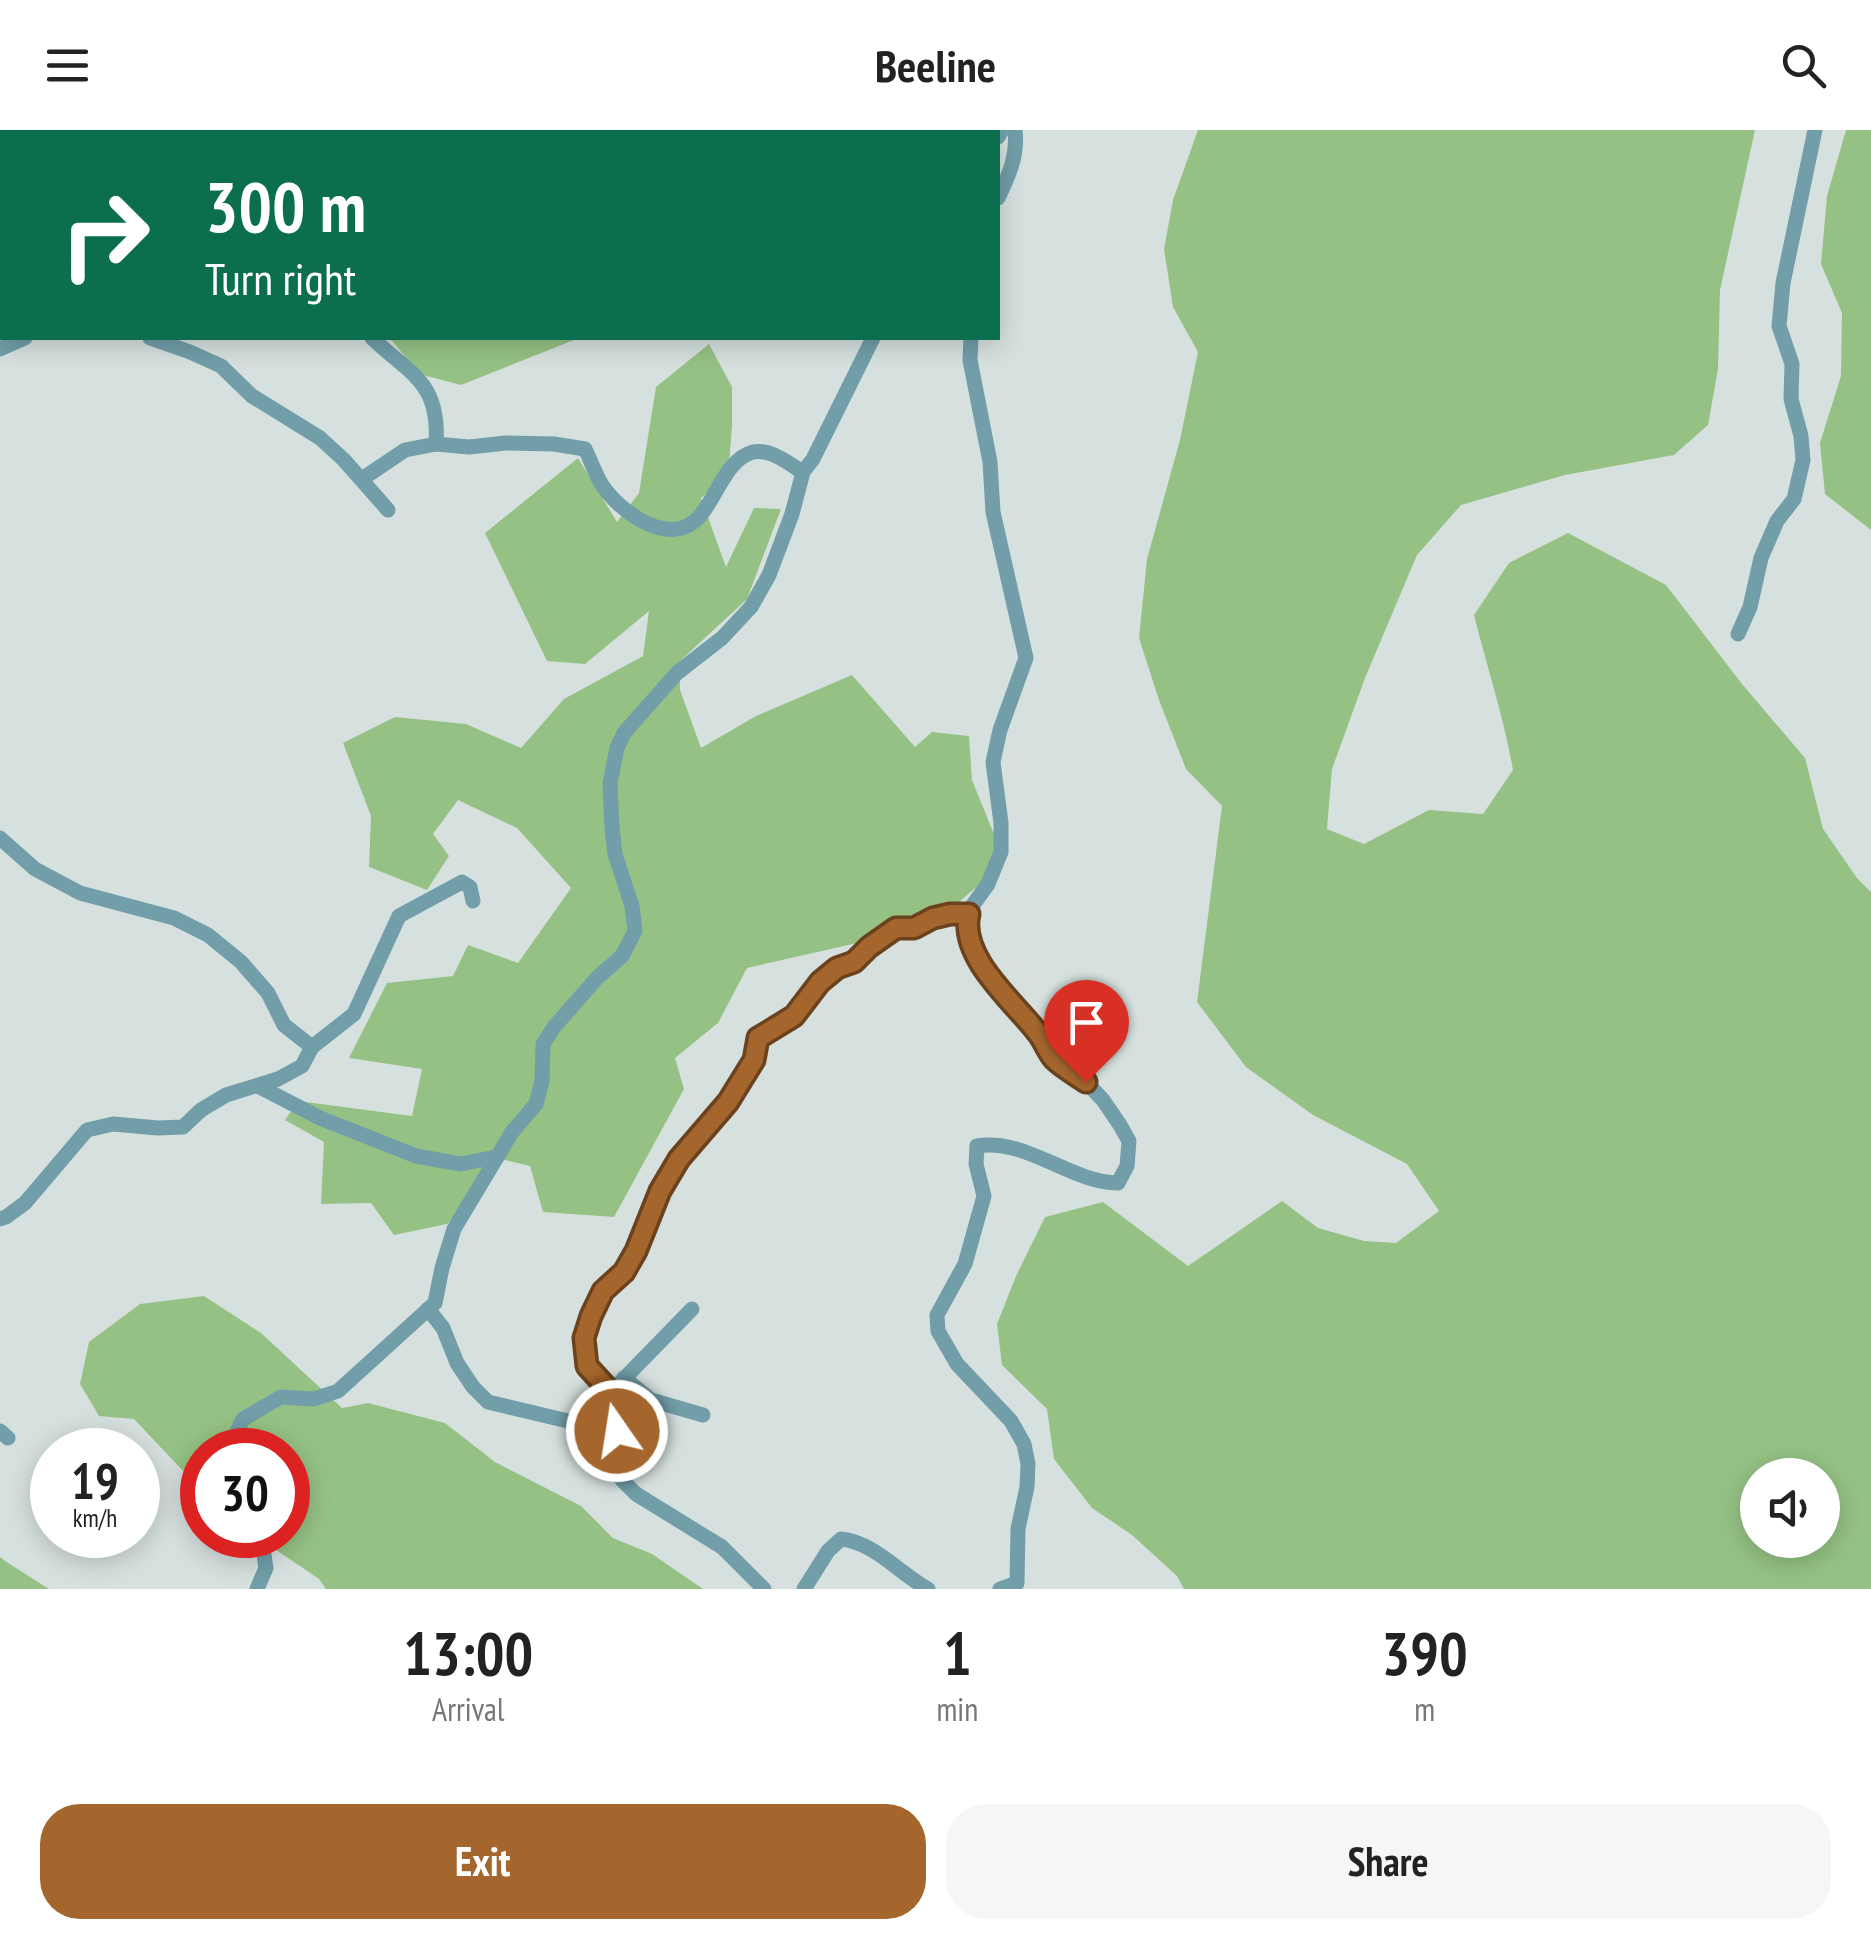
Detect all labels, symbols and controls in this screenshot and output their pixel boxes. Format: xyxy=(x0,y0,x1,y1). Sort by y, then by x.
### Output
text: Beeline xyxy=(875,36,996,94)
icon: menu xyxy=(40,38,95,93)
icon: search xyxy=(1776,38,1831,93)
text: 300 m xyxy=(205,161,366,251)
icon: right xyxy=(40,170,170,300)
text: Turn right xyxy=(205,249,356,307)
pin xyxy=(1044,980,1129,1083)
icon: arrive xyxy=(1059,995,1114,1050)
position arrow xyxy=(565,1379,669,1483)
speed limit sign: 30 xyxy=(180,1428,310,1558)
text: 19 xyxy=(71,1448,119,1513)
map controls xyxy=(1740,1458,1840,1558)
button: sound xyxy=(1740,1458,1840,1558)
text: km/h xyxy=(73,1502,117,1534)
text: 13:00 xyxy=(403,1614,533,1692)
text: 1 xyxy=(943,1614,972,1692)
text: 390 xyxy=(1382,1614,1468,1692)
text: Arrival xyxy=(432,1688,504,1730)
text: min xyxy=(936,1688,978,1730)
text: m xyxy=(1414,1688,1435,1730)
button: Exit xyxy=(40,1804,926,1919)
button: Share xyxy=(946,1804,1831,1919)

